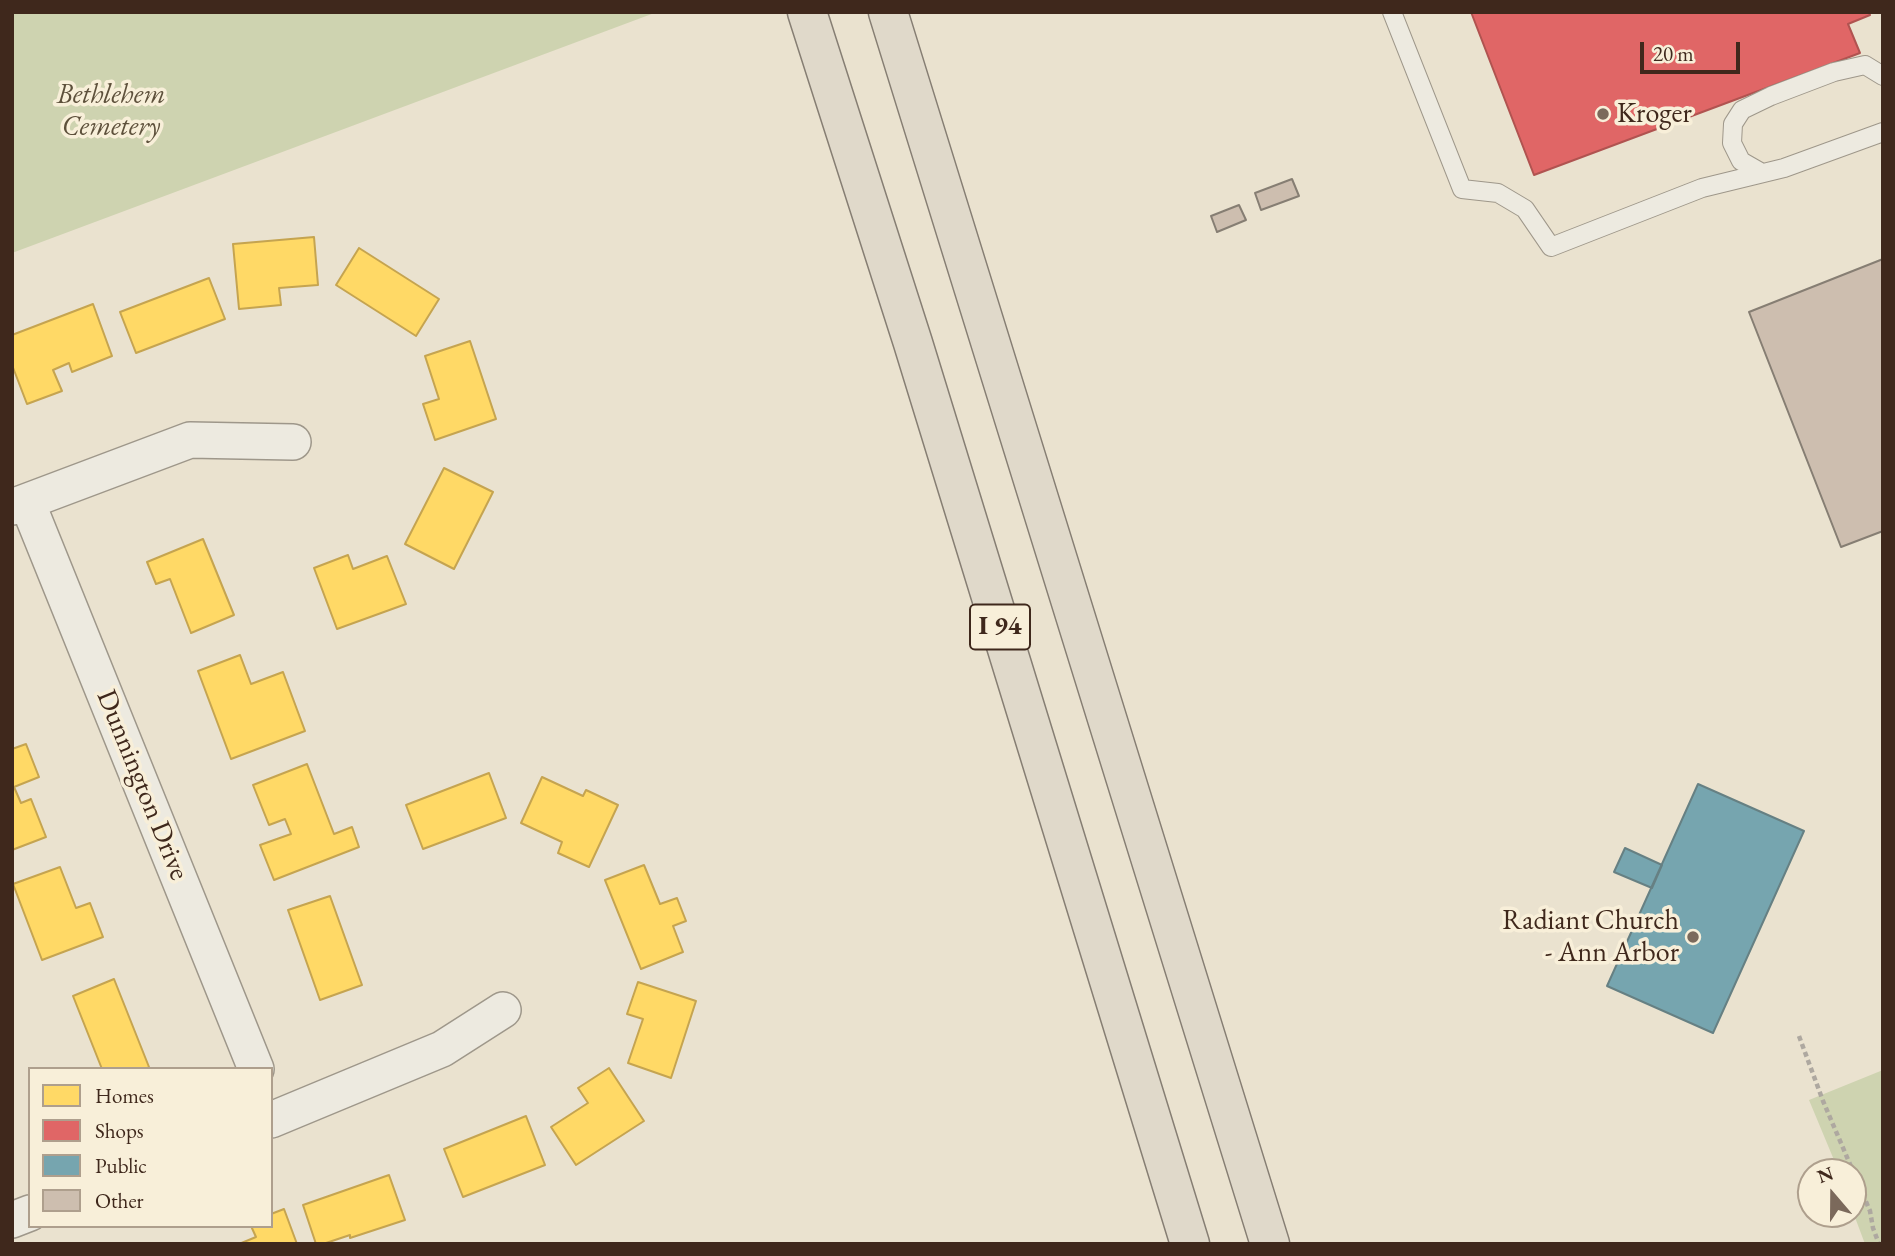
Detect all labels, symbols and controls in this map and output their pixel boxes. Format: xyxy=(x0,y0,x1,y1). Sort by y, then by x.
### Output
scale bar xyxy=(1643,28,1743,72)
text: 20 m xyxy=(1653,40,1694,67)
park label: Bethlehem Cemetery xyxy=(57,78,165,144)
place label: Kroger xyxy=(1617,97,1692,131)
marker: Kroger xyxy=(1595,106,1611,122)
road number: I 94 xyxy=(970,604,1030,650)
street label: Dunnington Drive xyxy=(89,685,195,885)
place label: Radiant Church - Ann Arbor xyxy=(1502,904,1679,970)
marker: Radiant Church - Ann Arbor xyxy=(1685,929,1701,945)
legend xyxy=(28,1067,273,1228)
text: Homes xyxy=(95,1082,154,1109)
text: Shops xyxy=(95,1117,144,1144)
text: Public xyxy=(95,1152,147,1179)
north arrow xyxy=(1797,1158,1867,1228)
text: N xyxy=(1814,1160,1837,1189)
text: Other xyxy=(95,1187,144,1214)

